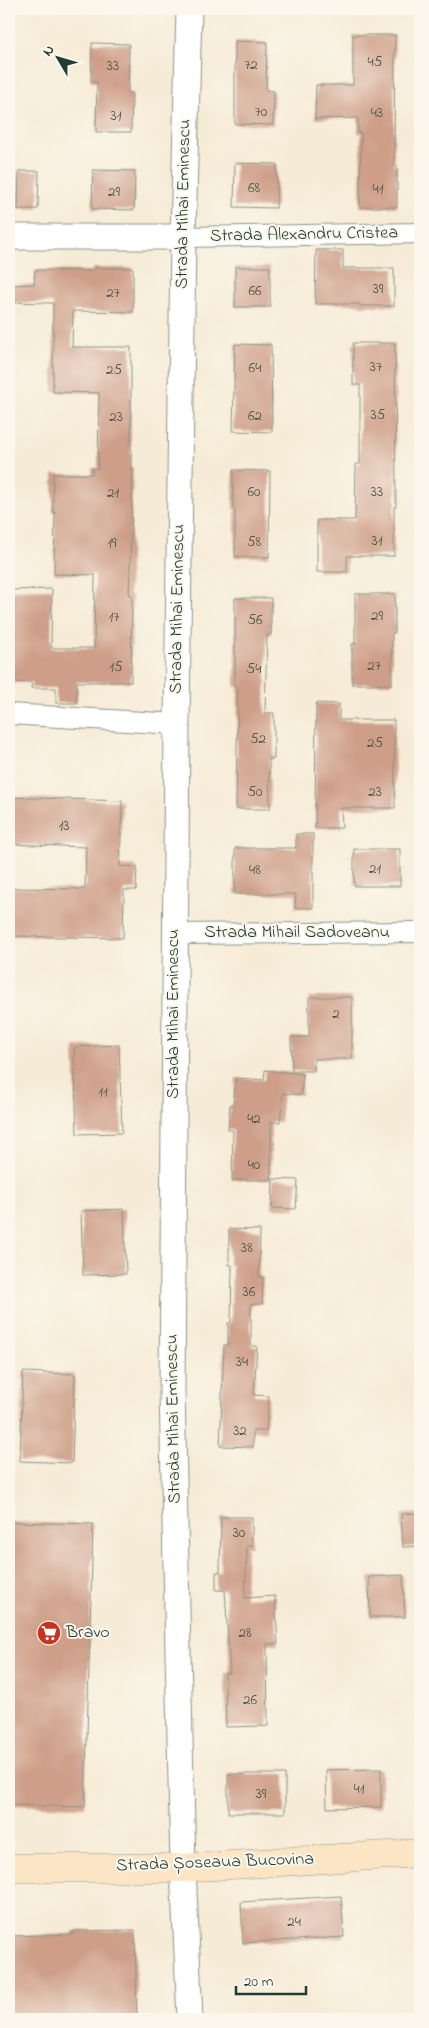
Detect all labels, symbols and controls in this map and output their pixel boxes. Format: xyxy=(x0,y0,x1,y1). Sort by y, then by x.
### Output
north arrow xyxy=(32,32,82,82)
text: N xyxy=(38,41,60,61)
house number: 45 xyxy=(368,51,383,73)
house number: 72 xyxy=(244,54,258,76)
house number: 33 xyxy=(107,55,119,77)
house number: 70 xyxy=(255,101,268,123)
house number: 43 xyxy=(371,102,383,124)
house number: 31 xyxy=(111,105,122,127)
street label: Strada Mihai Eminescu xyxy=(170,119,198,289)
house number: 68 xyxy=(248,177,260,199)
house number: 41 xyxy=(373,178,384,200)
house number: 29 xyxy=(108,181,120,203)
street label: Strada Alexandru Cristea xyxy=(210,220,398,250)
house number: 39 xyxy=(373,278,384,300)
house number: 66 xyxy=(248,280,262,302)
house number: 27 xyxy=(106,282,120,304)
house number: 37 xyxy=(370,356,382,378)
house number: 64 xyxy=(249,357,261,379)
house number: 25 xyxy=(106,359,122,381)
house number: 35 xyxy=(371,404,386,426)
house number: 62 xyxy=(248,405,263,427)
house number: 23 xyxy=(109,406,123,428)
house number: 60 xyxy=(247,481,261,503)
house number: 33 xyxy=(371,481,383,503)
house number: 21 xyxy=(107,482,119,504)
street label: Strada Mihai Eminescu xyxy=(164,524,192,694)
house number: 31 xyxy=(372,530,383,552)
house number: 58 xyxy=(247,531,261,553)
house number: 19 xyxy=(107,532,117,554)
house number: 29 xyxy=(371,605,383,627)
house number: 17 xyxy=(109,606,119,628)
house number: 56 xyxy=(247,609,263,631)
house number: 27 xyxy=(367,655,381,677)
house number: 15 xyxy=(109,656,123,678)
house number: 54 xyxy=(247,658,261,680)
house number: 52 xyxy=(250,728,267,750)
house number: 25 xyxy=(367,732,383,754)
house number: 50 xyxy=(247,781,263,803)
house number: 23 xyxy=(368,781,382,803)
house number: 13 xyxy=(59,815,69,837)
house number: 21 xyxy=(369,858,381,880)
house number: 48 xyxy=(249,859,261,881)
street label: Strada Mihail Sadoveanu xyxy=(204,920,390,946)
street label: Strada Mihai Eminescu xyxy=(161,929,187,1099)
house number: 2 xyxy=(332,1003,340,1025)
house number: 11 xyxy=(98,1081,108,1103)
house number: 42 xyxy=(247,1108,261,1130)
house number: 40 xyxy=(248,1154,261,1176)
house number: 38 xyxy=(241,1237,253,1259)
house number: 36 xyxy=(243,1281,256,1303)
street label: Strada Mihai Eminescu xyxy=(160,1334,188,1504)
house number: 34 xyxy=(236,1351,248,1373)
house number: 32 xyxy=(233,1420,247,1442)
house number: 30 xyxy=(233,1522,246,1544)
supermarket icon: Bravo xyxy=(36,1620,62,1646)
place label: Bravo xyxy=(65,1620,110,1646)
house number: 28 xyxy=(238,1622,252,1644)
house number: 26 xyxy=(243,1689,257,1711)
house number: 41 xyxy=(354,1778,365,1800)
house number: 39 xyxy=(256,1783,267,1805)
street label: Strada Șoseaua Bucovina xyxy=(116,1847,314,1879)
house number: 24 xyxy=(287,1911,301,1933)
scale bar xyxy=(236,1963,306,1995)
text: 20 m xyxy=(244,1971,274,1993)

